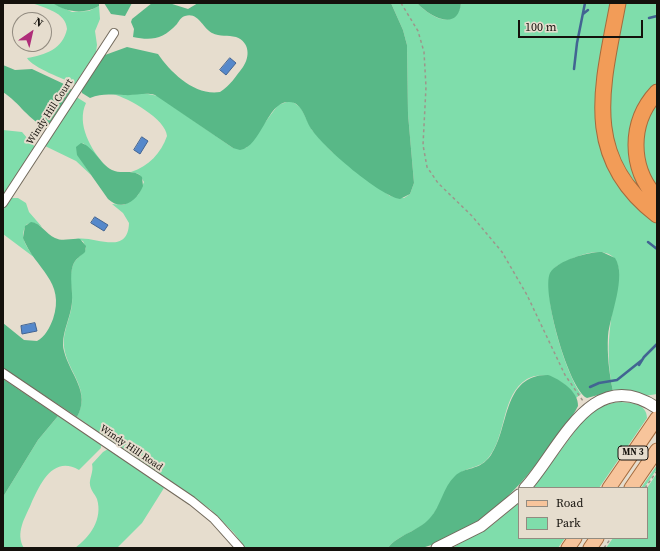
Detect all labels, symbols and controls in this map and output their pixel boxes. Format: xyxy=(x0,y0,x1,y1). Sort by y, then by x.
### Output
north arrow xyxy=(12,12,52,52)
scale bar xyxy=(520,12,645,38)
text: N xyxy=(31,14,46,31)
text: 100 m xyxy=(525,19,557,35)
street label: Windy Hill Court xyxy=(24,77,76,147)
street label: Windy Hill Road xyxy=(97,423,165,473)
road number: MN 3 xyxy=(618,446,648,460)
legend xyxy=(518,487,648,539)
text: Road xyxy=(556,495,583,511)
text: Park xyxy=(556,515,581,531)

